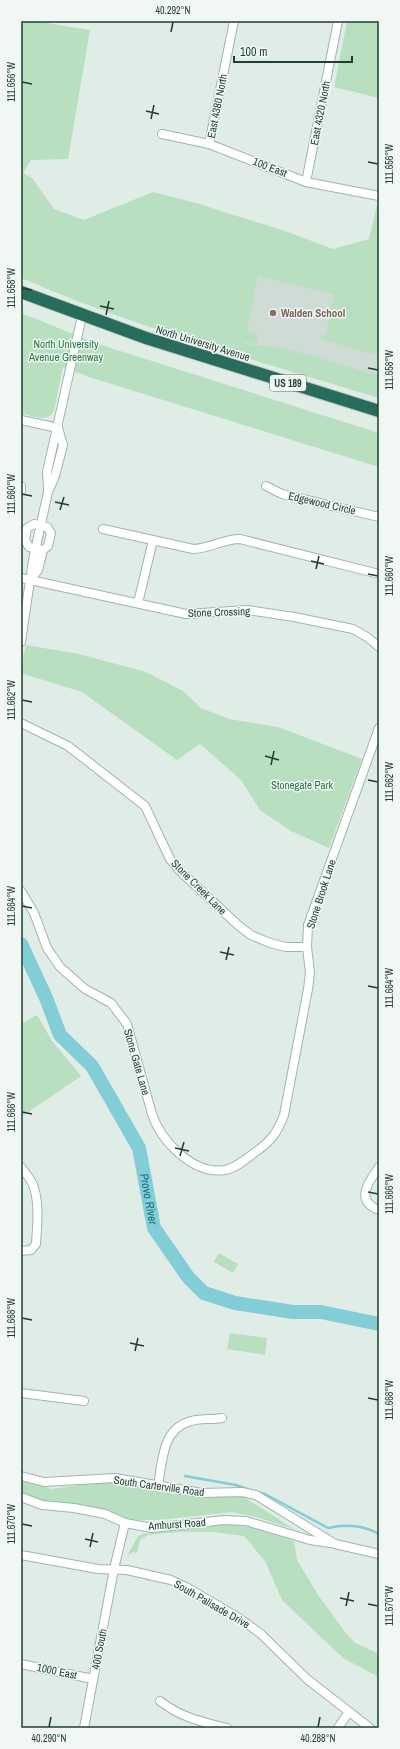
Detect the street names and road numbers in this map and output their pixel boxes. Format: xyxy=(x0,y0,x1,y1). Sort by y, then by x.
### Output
street label: East 4380 North xyxy=(204,73,230,139)
street label: East 4320 North xyxy=(307,80,333,146)
street label: 100 East xyxy=(251,154,290,180)
street label: North University Avenue xyxy=(154,322,252,364)
road number: US 189 xyxy=(270,375,306,391)
street label: Edgewood Circle xyxy=(287,488,357,518)
street label: Stone Crossing xyxy=(188,604,250,620)
street label: Stone Creek Lane xyxy=(168,856,230,918)
street label: Stone Brook Lane xyxy=(303,857,339,931)
street label: Stone Gate Lane xyxy=(121,1027,153,1097)
street label: South Carterville Road xyxy=(113,1473,205,1499)
street label: Amhurst Road xyxy=(147,1515,206,1533)
street label: South Palisade Drive xyxy=(172,1577,252,1631)
street label: 400 South xyxy=(88,1627,110,1671)
street label: 1000 East xyxy=(36,1660,79,1682)

